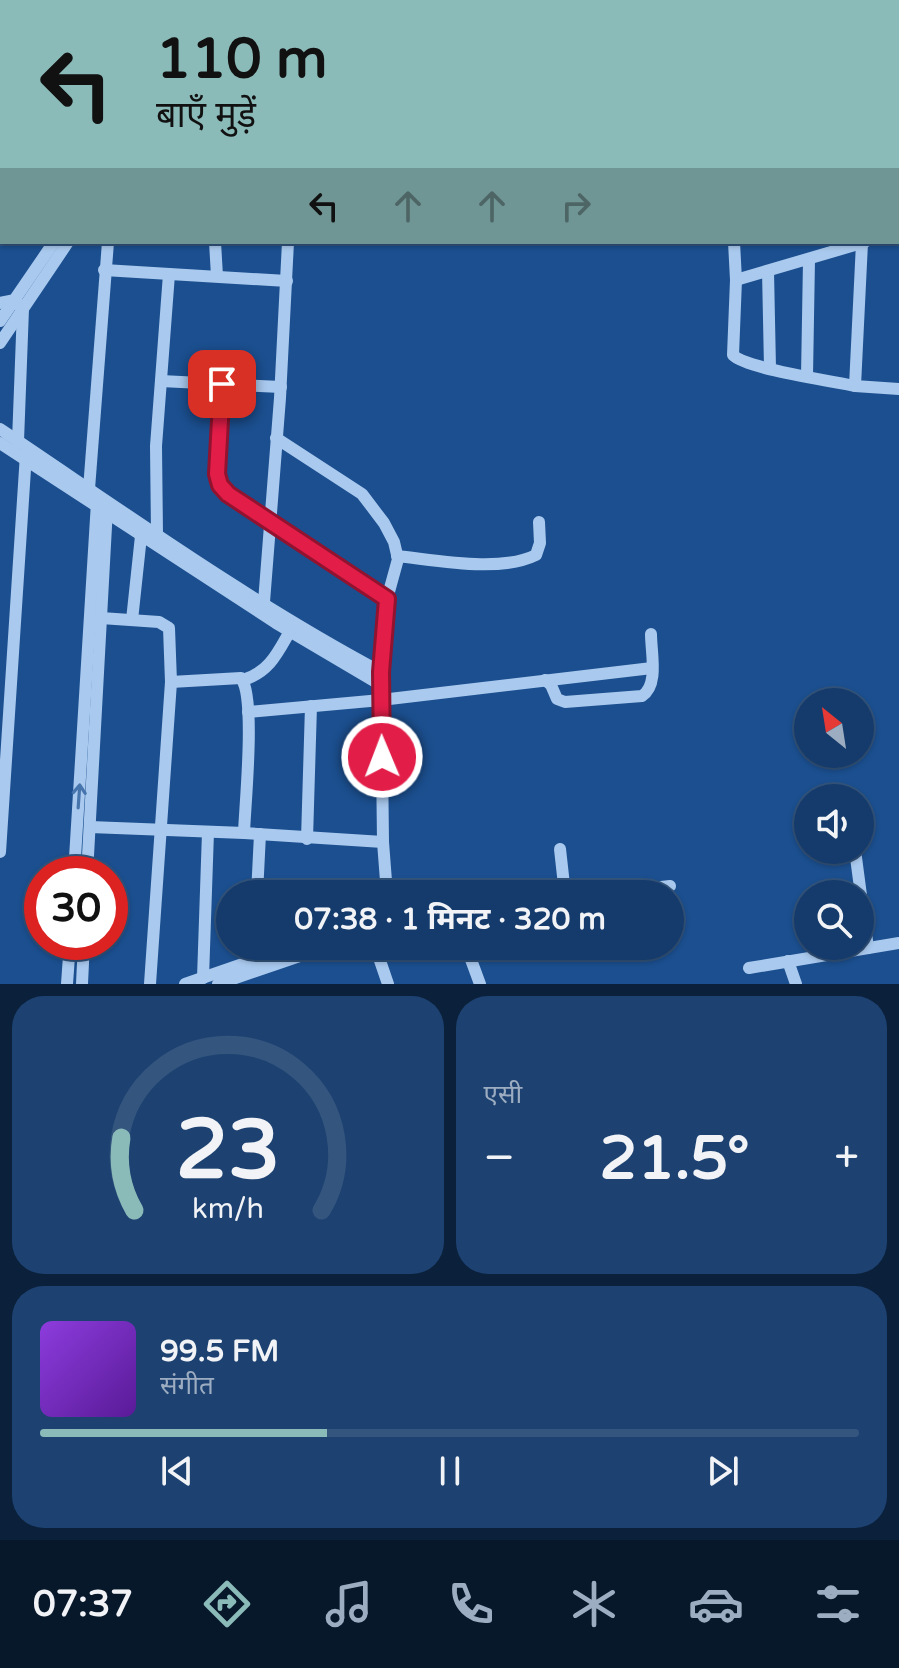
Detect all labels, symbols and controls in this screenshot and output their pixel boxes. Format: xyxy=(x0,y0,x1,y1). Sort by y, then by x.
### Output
text: 110 m xyxy=(156,26,327,93)
icon: left xyxy=(24,32,128,136)
text: बाएँ मुड़ें xyxy=(156,94,256,137)
icon: left xyxy=(302,184,346,228)
icon: ahead xyxy=(386,184,430,228)
icon: ahead xyxy=(470,184,514,228)
icon: right xyxy=(554,184,598,228)
pin xyxy=(188,350,256,418)
icon: arrive xyxy=(200,362,244,406)
north arrow xyxy=(794,688,874,768)
map controls xyxy=(794,688,874,960)
position arrow xyxy=(340,715,424,799)
one-way arrow xyxy=(72,783,87,810)
button: sound xyxy=(794,784,874,864)
speed limit sign: 30 xyxy=(24,856,128,960)
button: search xyxy=(794,880,874,960)
text: 07:38 · 1 मिनट · 320 m xyxy=(294,901,606,938)
text: एसी xyxy=(484,1079,522,1110)
text: 23 xyxy=(176,1101,280,1201)
text: 21.5° xyxy=(599,1123,750,1195)
text: − xyxy=(484,1132,515,1185)
text: + xyxy=(834,1132,859,1185)
text: km/h xyxy=(192,1192,264,1226)
text: 99.5 FM xyxy=(160,1333,279,1370)
text: संगीत xyxy=(160,1370,214,1401)
icon: previous xyxy=(155,1449,199,1493)
icon: pause xyxy=(428,1449,472,1493)
icon: next xyxy=(701,1449,745,1493)
icon: directions xyxy=(199,1576,255,1632)
icon: music xyxy=(321,1576,377,1632)
icon: phone xyxy=(443,1576,499,1632)
icon: climate xyxy=(566,1576,622,1632)
icon: car xyxy=(688,1576,744,1632)
icon: filters xyxy=(810,1576,866,1632)
text: 07:37 xyxy=(33,1583,133,1626)

